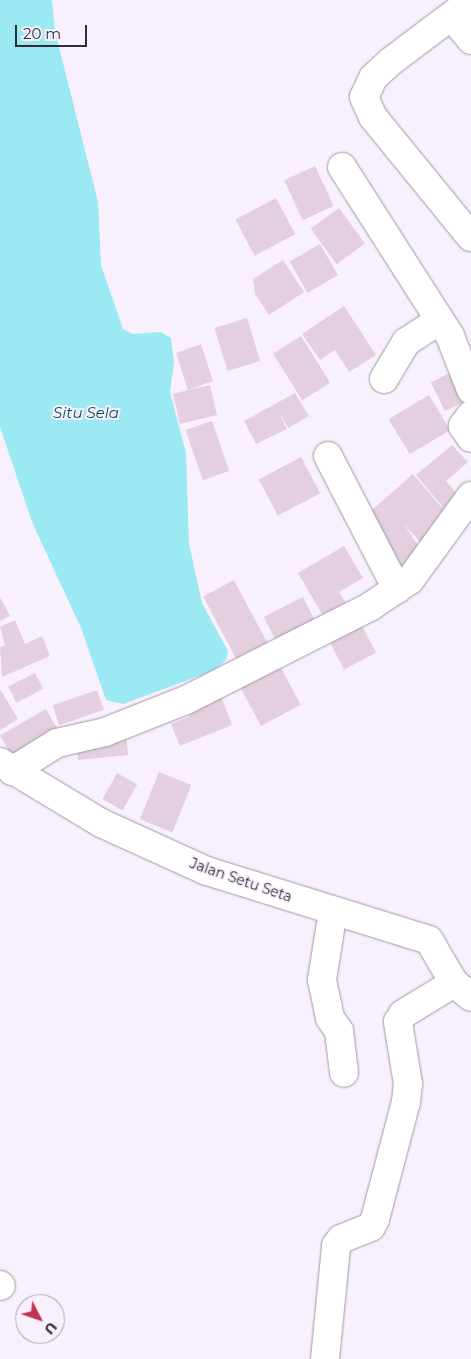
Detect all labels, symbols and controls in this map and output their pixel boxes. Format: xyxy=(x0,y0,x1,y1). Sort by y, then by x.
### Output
scale bar xyxy=(18,15,90,47)
text: 20 m xyxy=(23,24,61,43)
water label: Situ Sela xyxy=(53,404,119,422)
street label: Jalan Setu Seta xyxy=(188,855,294,905)
north arrow xyxy=(15,1294,65,1344)
text: U xyxy=(40,1318,61,1338)

